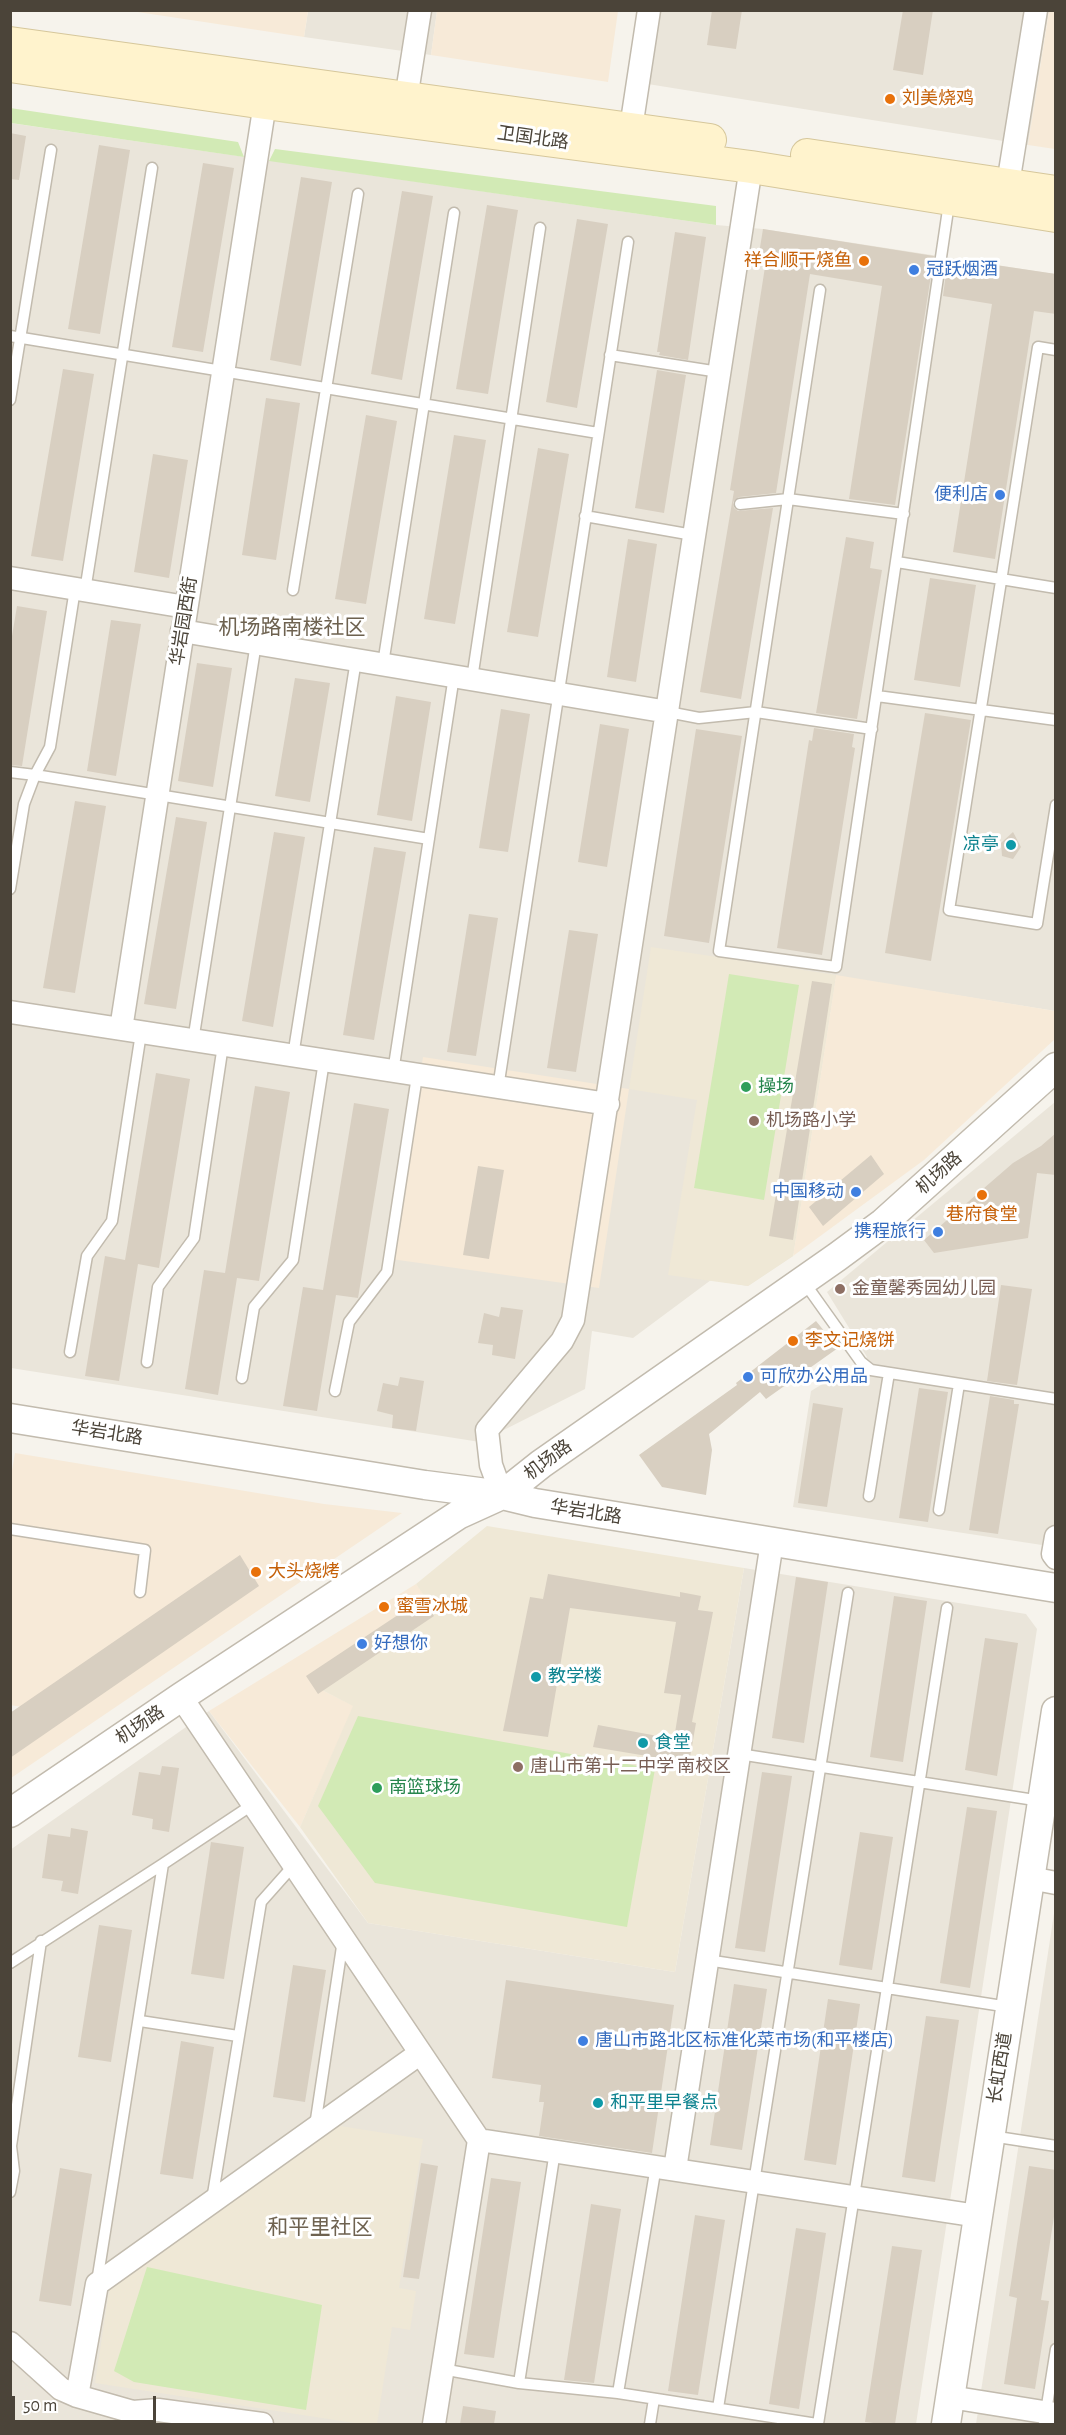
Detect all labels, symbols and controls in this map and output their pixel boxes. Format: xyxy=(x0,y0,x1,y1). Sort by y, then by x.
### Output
place label: 刘美烧鸡 xyxy=(902,88,974,110)
marker: 刘美烧鸡 xyxy=(883,92,897,106)
street label: 卫国北路 xyxy=(496,122,570,154)
place label: 祥合顺干烧鱼 xyxy=(744,250,852,272)
marker: 祥合顺干烧鱼 xyxy=(857,254,871,268)
place label: 冠跃烟酒 xyxy=(926,259,998,281)
marker: 冠跃烟酒 xyxy=(907,263,921,277)
place label: 便利店 xyxy=(934,484,988,506)
marker: 便利店 xyxy=(993,488,1007,502)
street label: 华岩园西街 xyxy=(166,575,202,667)
district label: 机场路南楼社区 xyxy=(219,615,365,641)
place label: 凉亭 xyxy=(963,834,999,856)
marker: 凉亭 xyxy=(1004,838,1018,852)
place label: 操场 xyxy=(758,1076,794,1098)
marker: 操场 xyxy=(739,1080,753,1094)
place label: 机场路小学 xyxy=(766,1110,856,1132)
marker: 机场路小学 xyxy=(747,1114,761,1128)
street label: 机场路 xyxy=(912,1147,966,1199)
place label: 中国移动 xyxy=(772,1181,844,1203)
marker: 中国移动 xyxy=(849,1185,863,1199)
marker: 巷府食堂 xyxy=(975,1188,989,1202)
place label: 巷府食堂 xyxy=(946,1204,1018,1226)
place label: 携程旅行 xyxy=(854,1221,926,1243)
marker: 携程旅行 xyxy=(931,1225,945,1239)
place label: 金童馨秀园幼儿园 xyxy=(852,1278,996,1300)
marker: 金童馨秀园幼儿园 xyxy=(833,1282,847,1296)
place label: 李文记烧饼 xyxy=(805,1330,895,1352)
marker: 李文记烧饼 xyxy=(786,1334,800,1348)
place label: 可欣办公用品 xyxy=(760,1366,868,1388)
marker: 可欣办公用品 xyxy=(741,1370,755,1384)
street label: 华岩北路 xyxy=(70,1417,144,1449)
street label: 机场路 xyxy=(520,1435,576,1485)
street label: 华岩北路 xyxy=(549,1496,623,1528)
place label: 大头烧烤 xyxy=(268,1561,340,1583)
marker: 大头烧烤 xyxy=(249,1565,263,1579)
place label: 蜜雪冰城 xyxy=(396,1596,468,1618)
marker: 蜜雪冰城 xyxy=(377,1600,391,1614)
place label: 好想你 xyxy=(374,1633,428,1655)
marker: 好想你 xyxy=(355,1637,369,1651)
place label: 教学楼 xyxy=(548,1666,602,1688)
marker: 教学楼 xyxy=(529,1670,543,1684)
street label: 机场路 xyxy=(112,1701,168,1749)
place label: 食堂 xyxy=(655,1732,691,1754)
marker: 食堂 xyxy=(636,1736,650,1750)
place label: 唐山市第十二中学 南校区 xyxy=(530,1756,731,1778)
marker: 唐山市第十二中学 南校区 xyxy=(511,1760,525,1774)
place label: 南篮球场 xyxy=(389,1777,461,1799)
marker: 南篮球场 xyxy=(370,1781,384,1795)
place label: 唐山市路北区标准化菜市场(和平楼店) xyxy=(595,2030,894,2052)
street label: 长虹西道 xyxy=(984,2031,1016,2105)
marker: 唐山市路北区标准化菜市场(和平楼店) xyxy=(576,2034,590,2048)
place label: 和平里早餐点 xyxy=(610,2092,718,2114)
marker: 和平里早餐点 xyxy=(591,2096,605,2110)
district label: 和平里社区 xyxy=(268,2215,372,2241)
scale bar xyxy=(15,2384,159,2422)
text: 50 m xyxy=(23,2397,57,2415)

